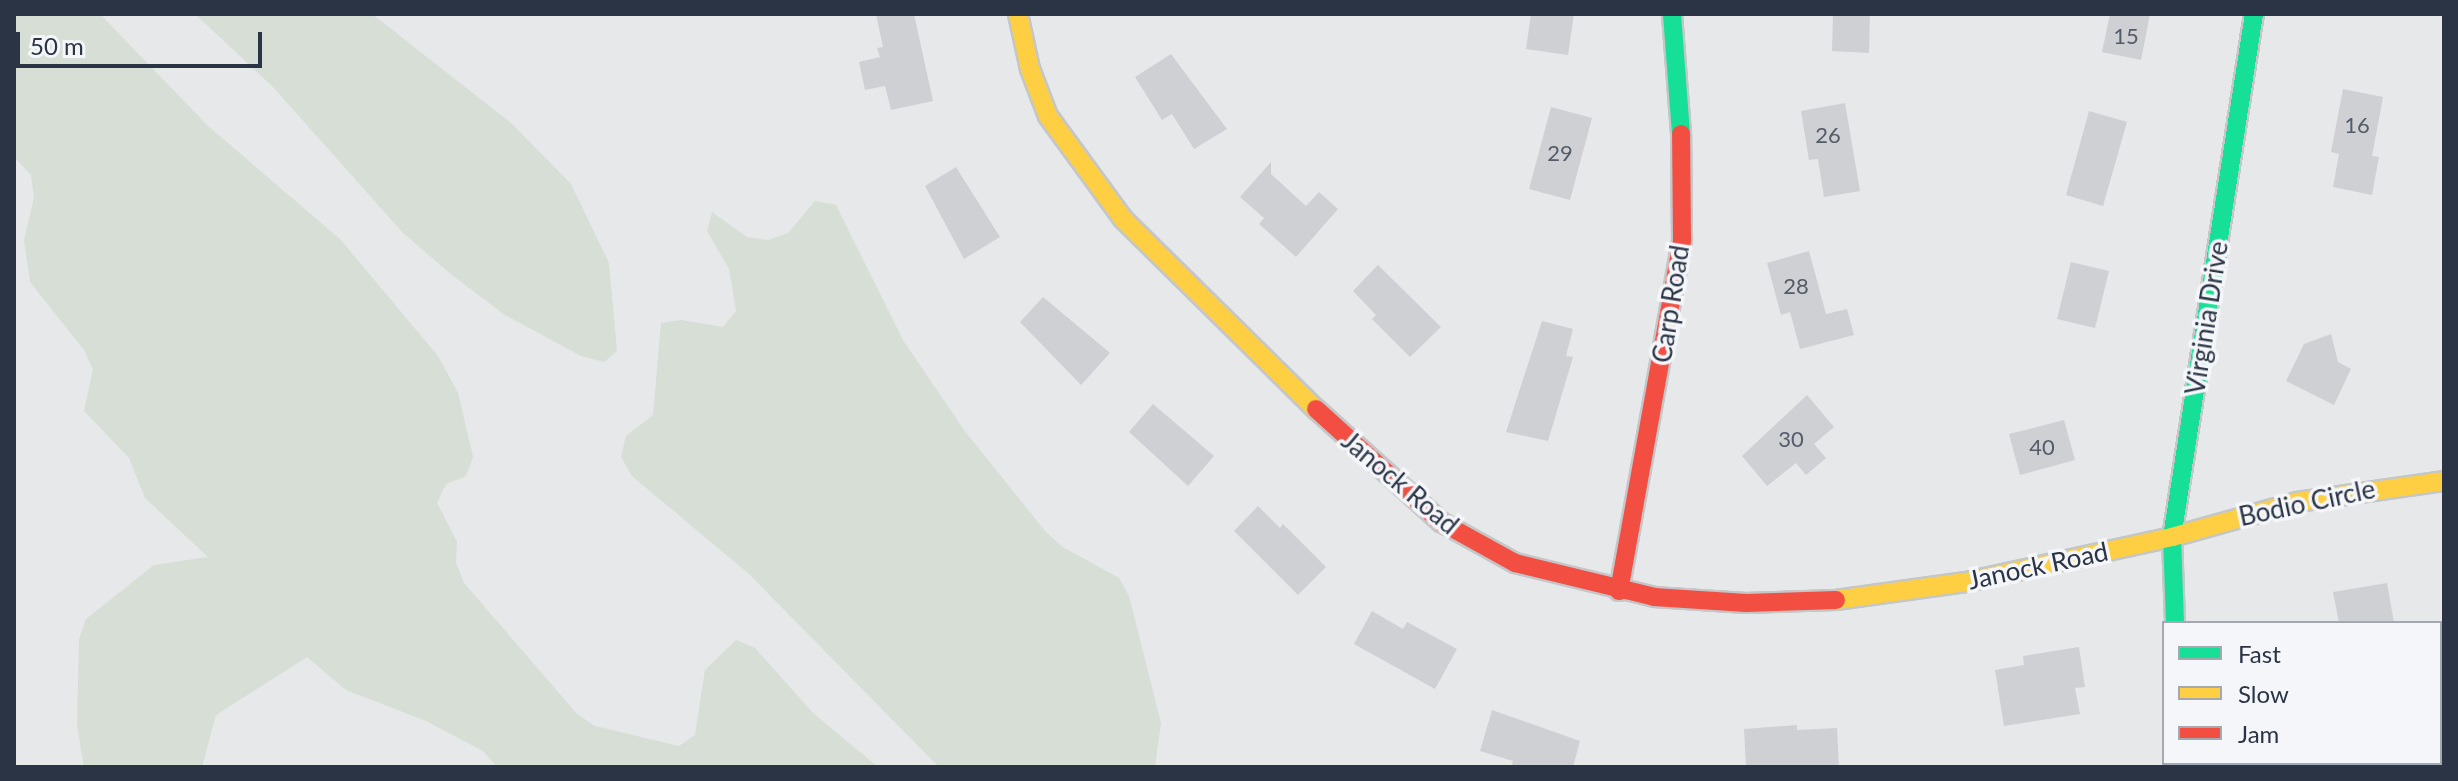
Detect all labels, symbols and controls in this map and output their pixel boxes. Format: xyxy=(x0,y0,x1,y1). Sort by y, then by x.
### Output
scale bar xyxy=(20,16,266,66)
house number: 15 xyxy=(2113,23,2139,49)
text: 50 m xyxy=(30,31,84,60)
house number: 16 xyxy=(2344,112,2370,138)
house number: 26 xyxy=(1815,122,1841,148)
house number: 29 xyxy=(1547,140,1573,166)
street label: Virginia Drive xyxy=(2179,239,2235,397)
street label: Carp Road xyxy=(1646,243,1696,365)
house number: 28 xyxy=(1783,273,1809,299)
street label: Janock Road xyxy=(1335,425,1465,541)
house number: 30 xyxy=(1778,426,1804,452)
house number: 40 xyxy=(2029,434,2055,460)
street label: Bodio Circle xyxy=(2236,473,2378,533)
street label: Janock Road xyxy=(1965,536,2111,596)
legend xyxy=(2162,621,2442,765)
text: Fast xyxy=(2238,639,2281,668)
text: Slow xyxy=(2238,679,2289,708)
text: Jam xyxy=(2238,719,2279,748)

